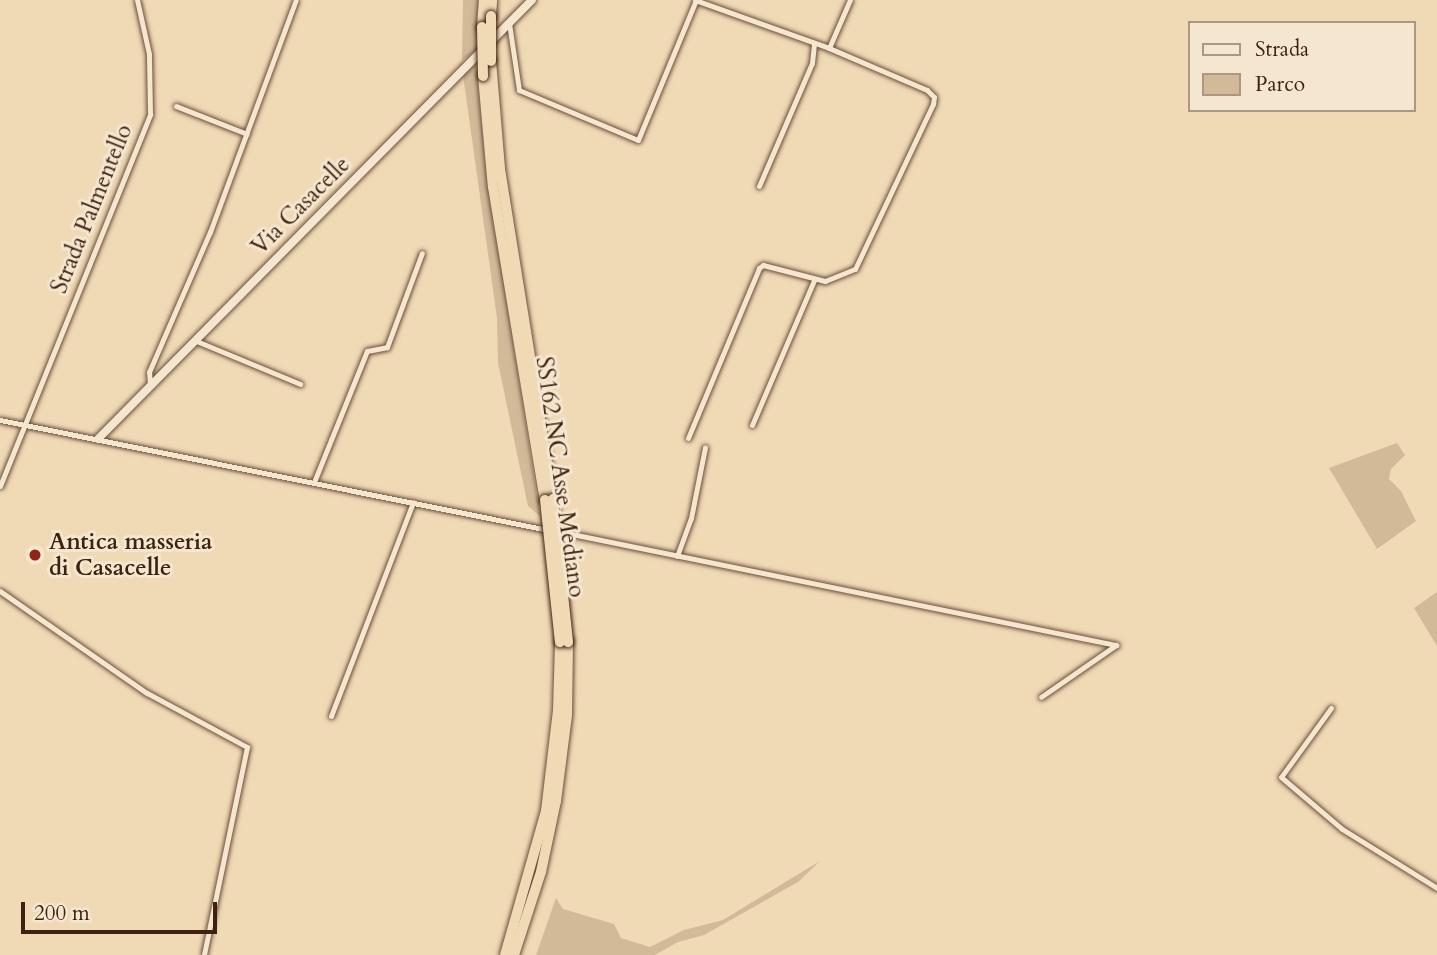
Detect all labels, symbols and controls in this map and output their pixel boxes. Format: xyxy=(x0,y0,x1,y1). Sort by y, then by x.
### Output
legend xyxy=(1188,21,1416,112)
text: Strada xyxy=(1255,35,1309,64)
text: Parco xyxy=(1255,70,1305,99)
street label: Strada Palmentello xyxy=(46,121,138,297)
street label: Via Casacelle xyxy=(246,151,356,261)
street label: SS162 NC Asse Mediano xyxy=(529,355,591,599)
place label: Antica masseria di Casacelle xyxy=(49,528,212,582)
marker: Antica masseria di Casacelle xyxy=(27,547,43,563)
scale bar xyxy=(24,888,220,932)
text: 200 m xyxy=(34,899,90,928)

